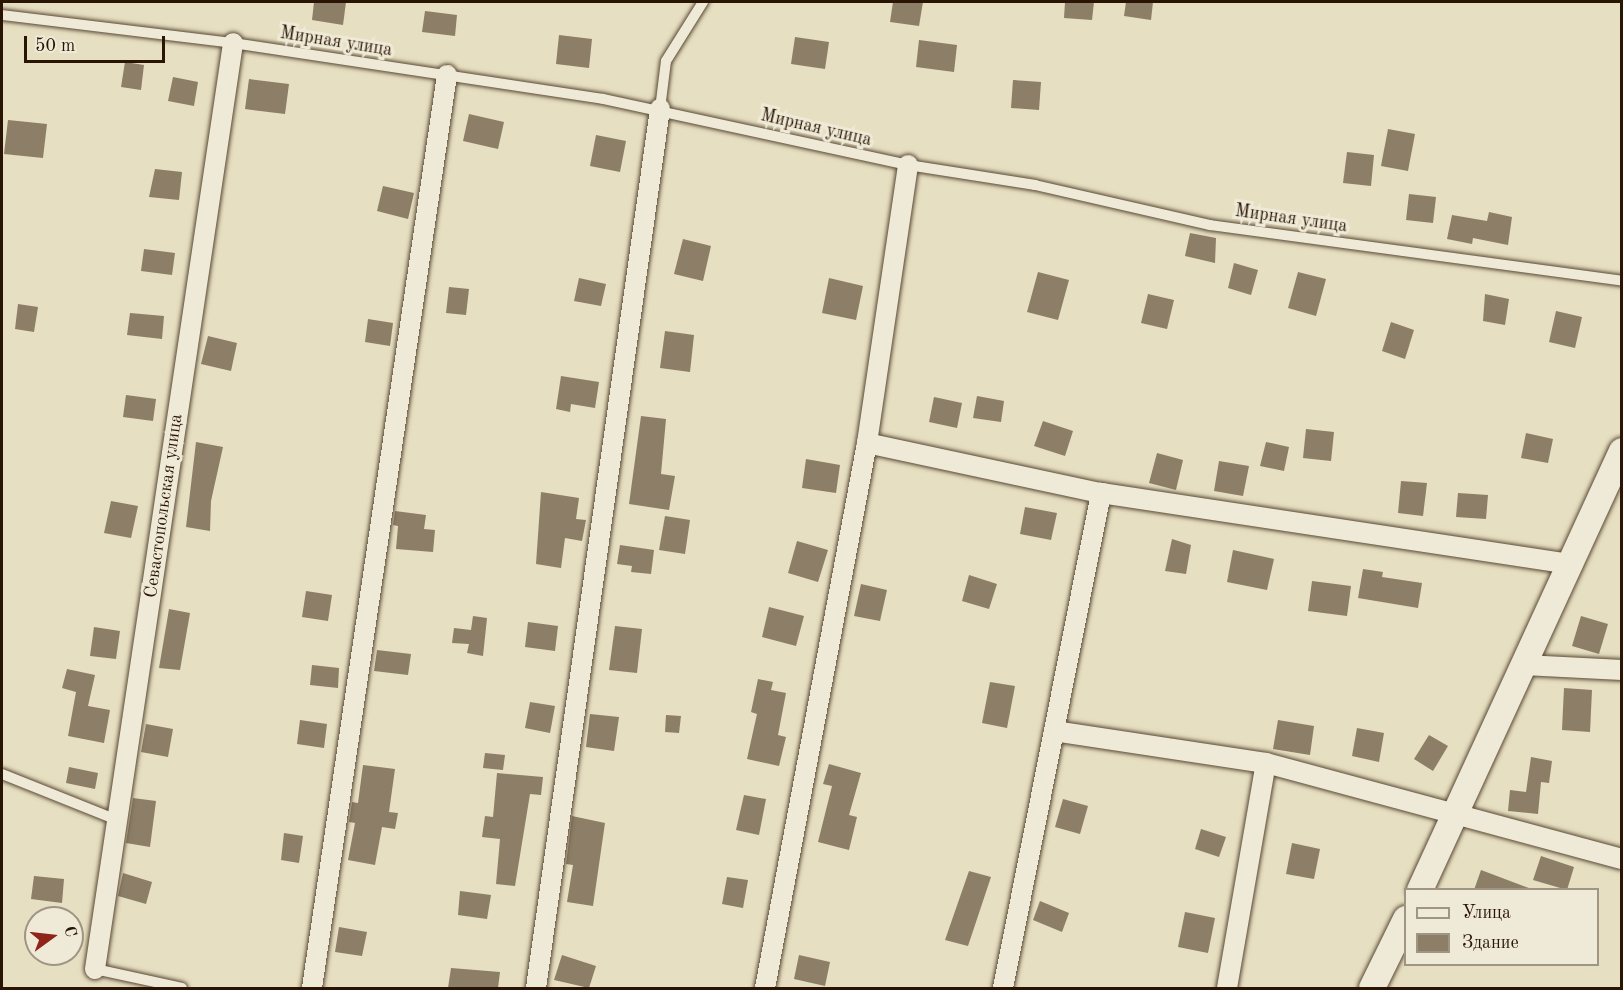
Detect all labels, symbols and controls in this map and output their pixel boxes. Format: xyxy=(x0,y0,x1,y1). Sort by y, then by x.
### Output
street label: Мирная улица xyxy=(278,22,394,62)
scale bar xyxy=(27,24,168,62)
text: 50 m xyxy=(35,37,75,55)
street label: Мирная улица xyxy=(758,105,874,151)
street label: Мирная улица xyxy=(1233,200,1349,238)
street label: Севастопольская улица xyxy=(140,413,188,599)
legend xyxy=(1404,888,1599,966)
text: Улица xyxy=(1462,904,1511,922)
north arrow xyxy=(24,906,84,966)
text: С xyxy=(60,925,79,939)
text: Здание xyxy=(1462,934,1519,952)

